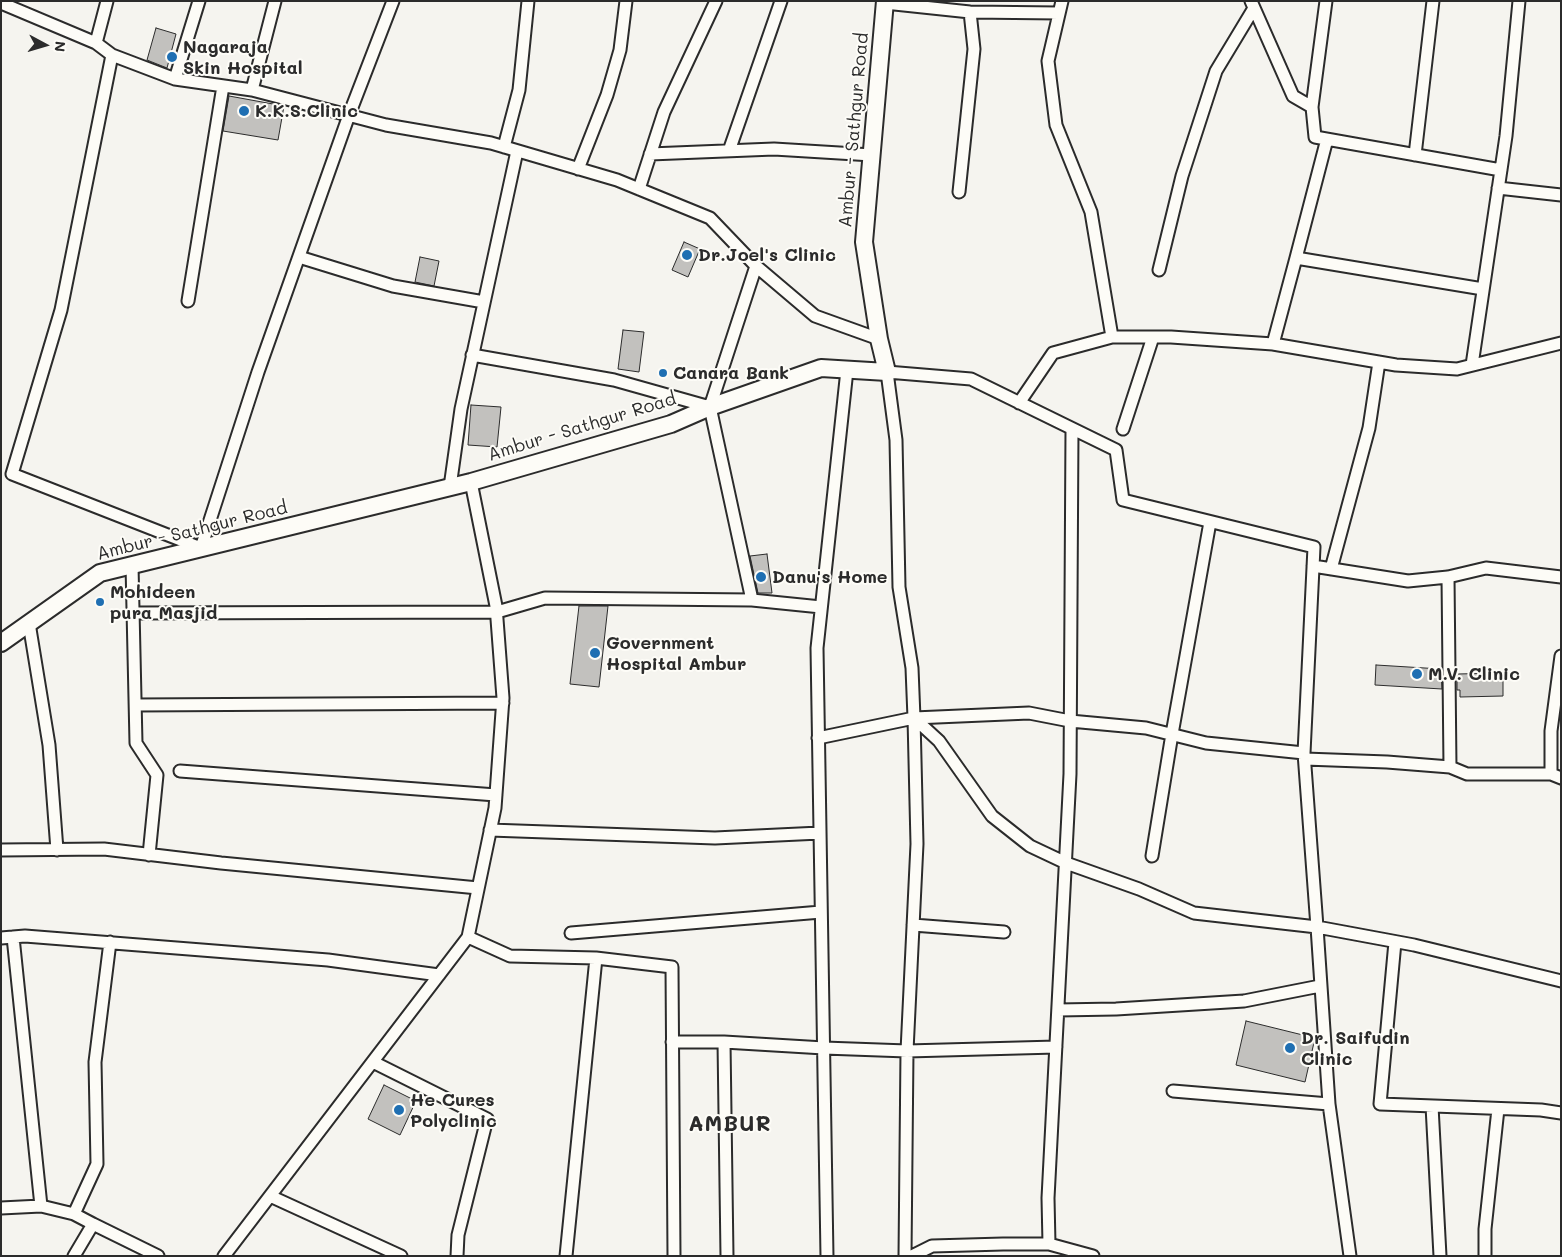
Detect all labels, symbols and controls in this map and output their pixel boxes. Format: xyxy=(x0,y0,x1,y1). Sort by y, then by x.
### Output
north arrow xyxy=(20,20,70,70)
street label: Ambur - Sathgur Road xyxy=(835,32,873,228)
place label: Nagaraja Skin Hospital xyxy=(183,36,303,78)
text: N xyxy=(50,40,70,53)
marker: Nagaraja Skin Hospital xyxy=(165,50,179,64)
place label: K.K.S.Clinic xyxy=(255,100,358,122)
marker: K.K.S.Clinic xyxy=(237,104,251,118)
place label: Dr.Joel's Clinic xyxy=(698,244,836,266)
marker: Dr.Joel's Clinic xyxy=(680,248,694,262)
place label: Canara Bank xyxy=(673,362,789,384)
marker: Canara Bank xyxy=(657,367,669,379)
street label: Ambur - Sathgur Road xyxy=(485,388,679,466)
street label: Ambur - Sathgur Road xyxy=(94,497,290,565)
place label: Danu's Home xyxy=(772,566,887,588)
marker: Danu's Home xyxy=(754,570,768,584)
place label: Mohideen pura Masjid xyxy=(110,581,217,624)
marker: Mohideen pura Masjid xyxy=(94,596,106,608)
place label: Government Hospital Ambur xyxy=(606,632,746,674)
marker: Government Hospital Ambur xyxy=(588,646,602,660)
place label: M.V. Clinic xyxy=(1428,663,1520,685)
marker: M.V. Clinic xyxy=(1410,667,1424,681)
place label: Dr. Saifudin Clinic xyxy=(1301,1027,1410,1070)
marker: Dr. Saifudin Clinic xyxy=(1283,1041,1297,1055)
place label: He Cures Polyclinic xyxy=(410,1089,497,1132)
marker: He Cures Polyclinic xyxy=(392,1103,406,1117)
district label: AMBUR xyxy=(688,1111,772,1137)

